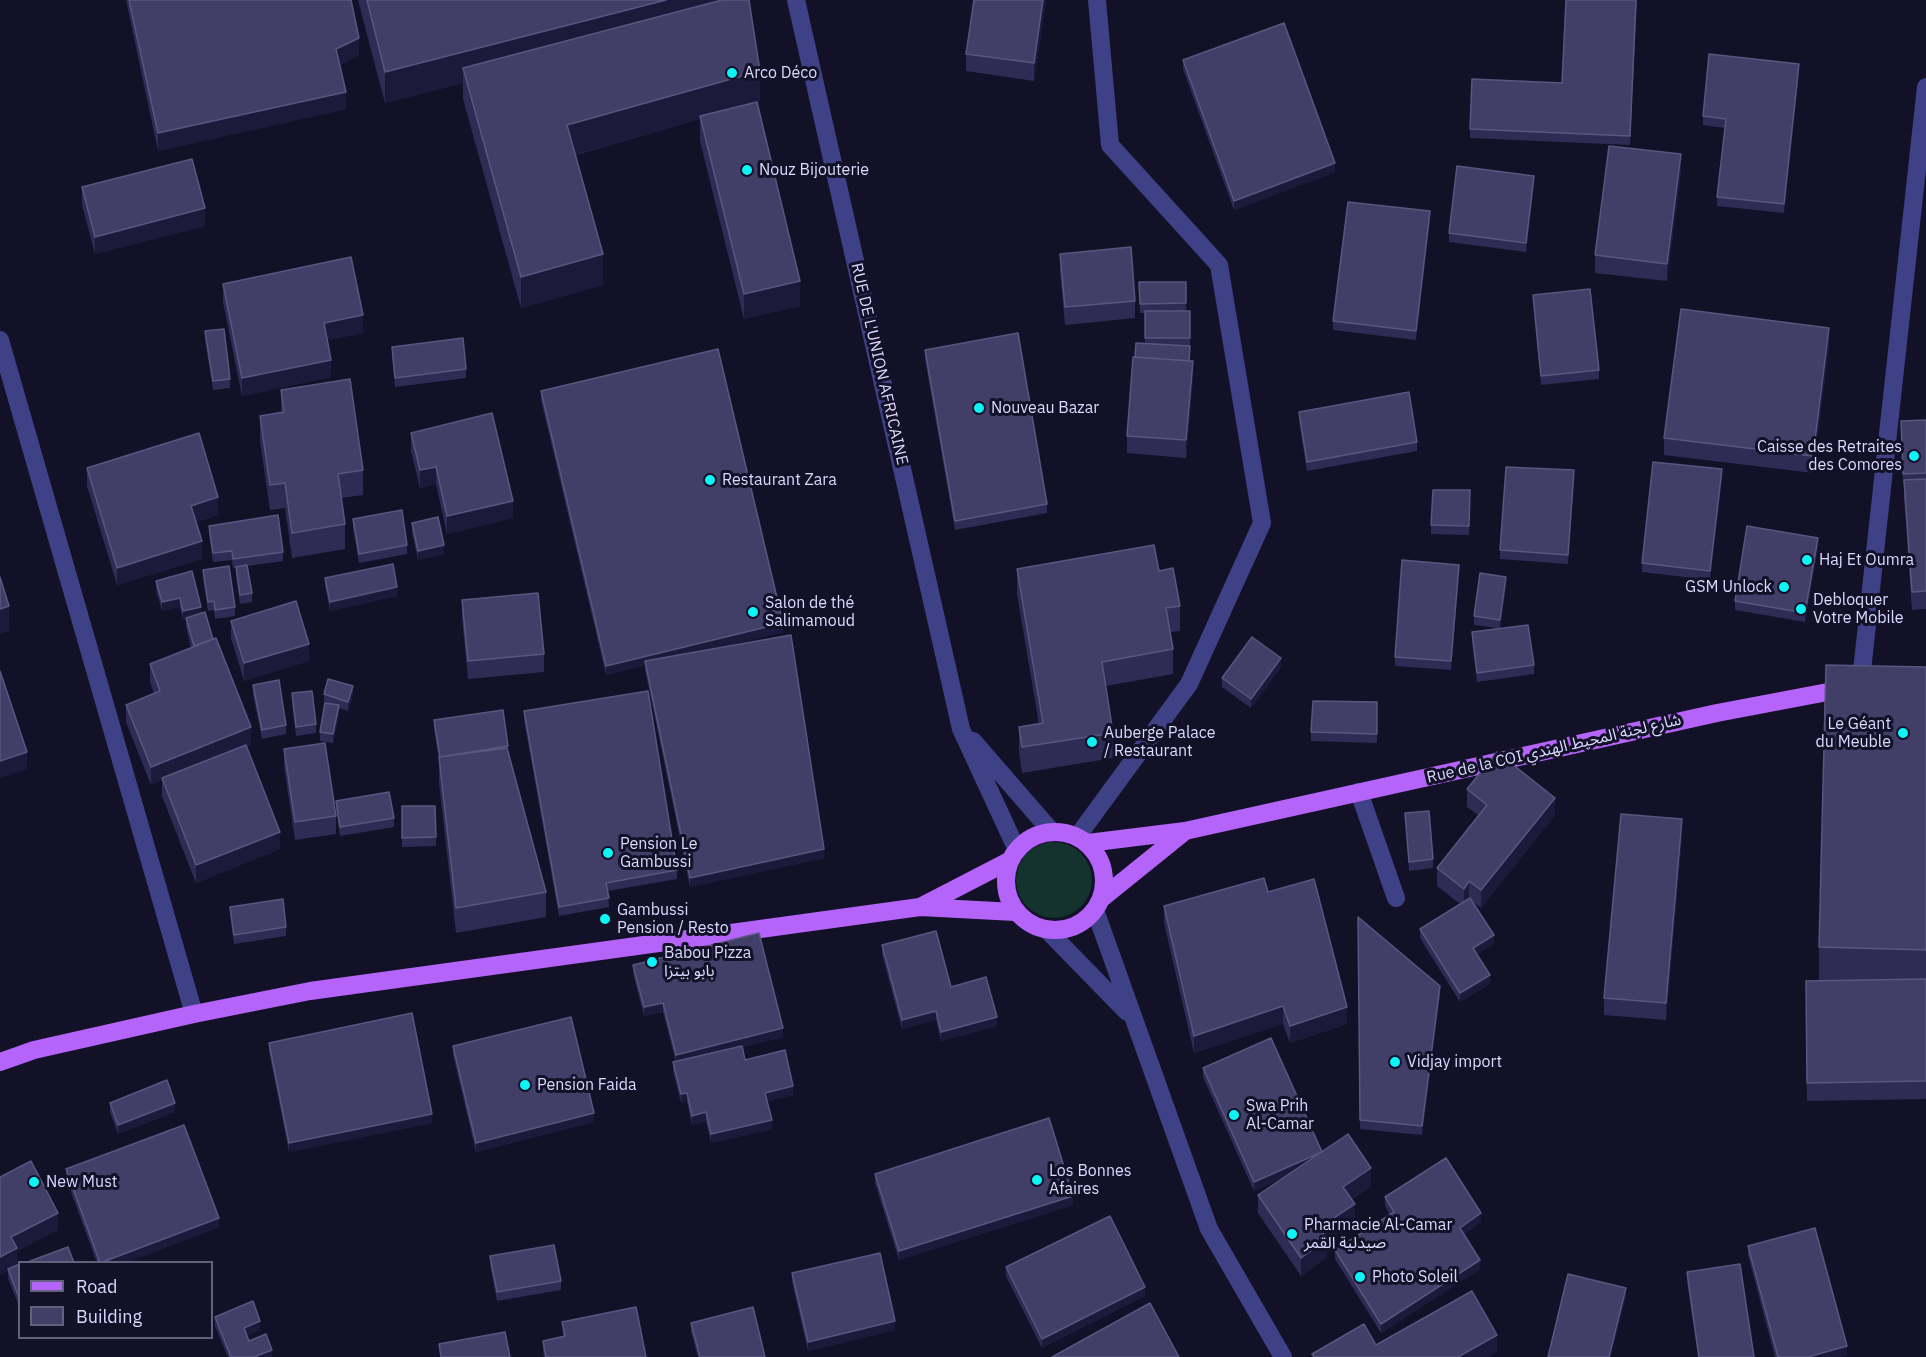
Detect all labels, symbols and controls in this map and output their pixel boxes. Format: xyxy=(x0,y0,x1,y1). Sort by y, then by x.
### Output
place label: Arco Déco xyxy=(744,63,817,83)
marker: Arco Déco xyxy=(725,66,739,80)
place label: Nouz Bijouterie xyxy=(759,160,869,180)
marker: Nouz Bijouterie xyxy=(740,163,754,177)
street label: RUE DE L'UNION AFRICAINE xyxy=(846,261,912,467)
place label: Nouveau Bazar xyxy=(991,398,1099,418)
marker: Nouveau Bazar xyxy=(972,401,986,415)
place label: Caisse des Retraites des Comores xyxy=(1757,437,1902,475)
marker: Caisse des Retraites des Comores xyxy=(1907,449,1921,463)
place label: Restaurant Zara xyxy=(722,470,837,490)
marker: Restaurant Zara xyxy=(703,473,717,487)
place label: Haj Et Oumra xyxy=(1819,550,1914,570)
marker: Haj Et Oumra xyxy=(1800,553,1814,567)
place label: GSM Unlock xyxy=(1685,577,1772,597)
marker: GSM Unlock xyxy=(1777,580,1791,594)
place label: Debloquer Votre Mobile xyxy=(1813,590,1904,628)
place label: Salon de thé Salimamoud xyxy=(765,593,855,631)
marker: Debloquer Votre Mobile xyxy=(1794,602,1808,616)
marker: Salon de thé Salimamoud xyxy=(746,605,760,619)
street label: Rue de la COI شارع لجنة المحيط الهندي xyxy=(1425,710,1683,788)
place label: Le Géant du Meuble xyxy=(1816,714,1891,752)
place label: Auberge Palace / Restaurant xyxy=(1104,723,1216,761)
marker: Le Géant du Meuble xyxy=(1896,726,1910,740)
marker: Auberge Palace / Restaurant xyxy=(1085,735,1099,749)
place label: Pension Le Gambussi xyxy=(620,834,698,872)
marker: Pension Le Gambussi xyxy=(601,846,615,860)
place label: Gambussi Pension / Resto xyxy=(617,900,729,938)
marker: Gambussi Pension / Resto xyxy=(598,912,612,926)
place label: Babou Pizza بابو بيتزا xyxy=(664,943,751,981)
marker: Babou Pizza بابو بيتزا xyxy=(645,955,659,969)
place label: Vidjay import xyxy=(1407,1052,1502,1072)
marker: Vidjay import xyxy=(1388,1055,1402,1069)
place label: Pension Faida xyxy=(537,1075,637,1095)
marker: Pension Faida xyxy=(518,1078,532,1092)
place label: Swa Prih Al-Camar xyxy=(1246,1096,1314,1134)
marker: Swa Prih Al-Camar xyxy=(1227,1108,1241,1122)
place label: Los Bonnes Afaires xyxy=(1049,1161,1132,1199)
place label: New Must xyxy=(46,1172,117,1192)
marker: Los Bonnes Afaires xyxy=(1030,1173,1044,1187)
marker: New Must xyxy=(27,1175,41,1189)
place label: Pharmacie Al-Camar صيدلية القمر xyxy=(1304,1215,1452,1253)
marker: Pharmacie Al-Camar صيدلية القمر xyxy=(1285,1227,1299,1241)
legend xyxy=(18,1261,213,1339)
place label: Photo Soleil xyxy=(1372,1267,1458,1287)
marker: Photo Soleil xyxy=(1353,1270,1367,1284)
text: Road xyxy=(76,1275,117,1298)
text: Building xyxy=(76,1305,142,1328)

